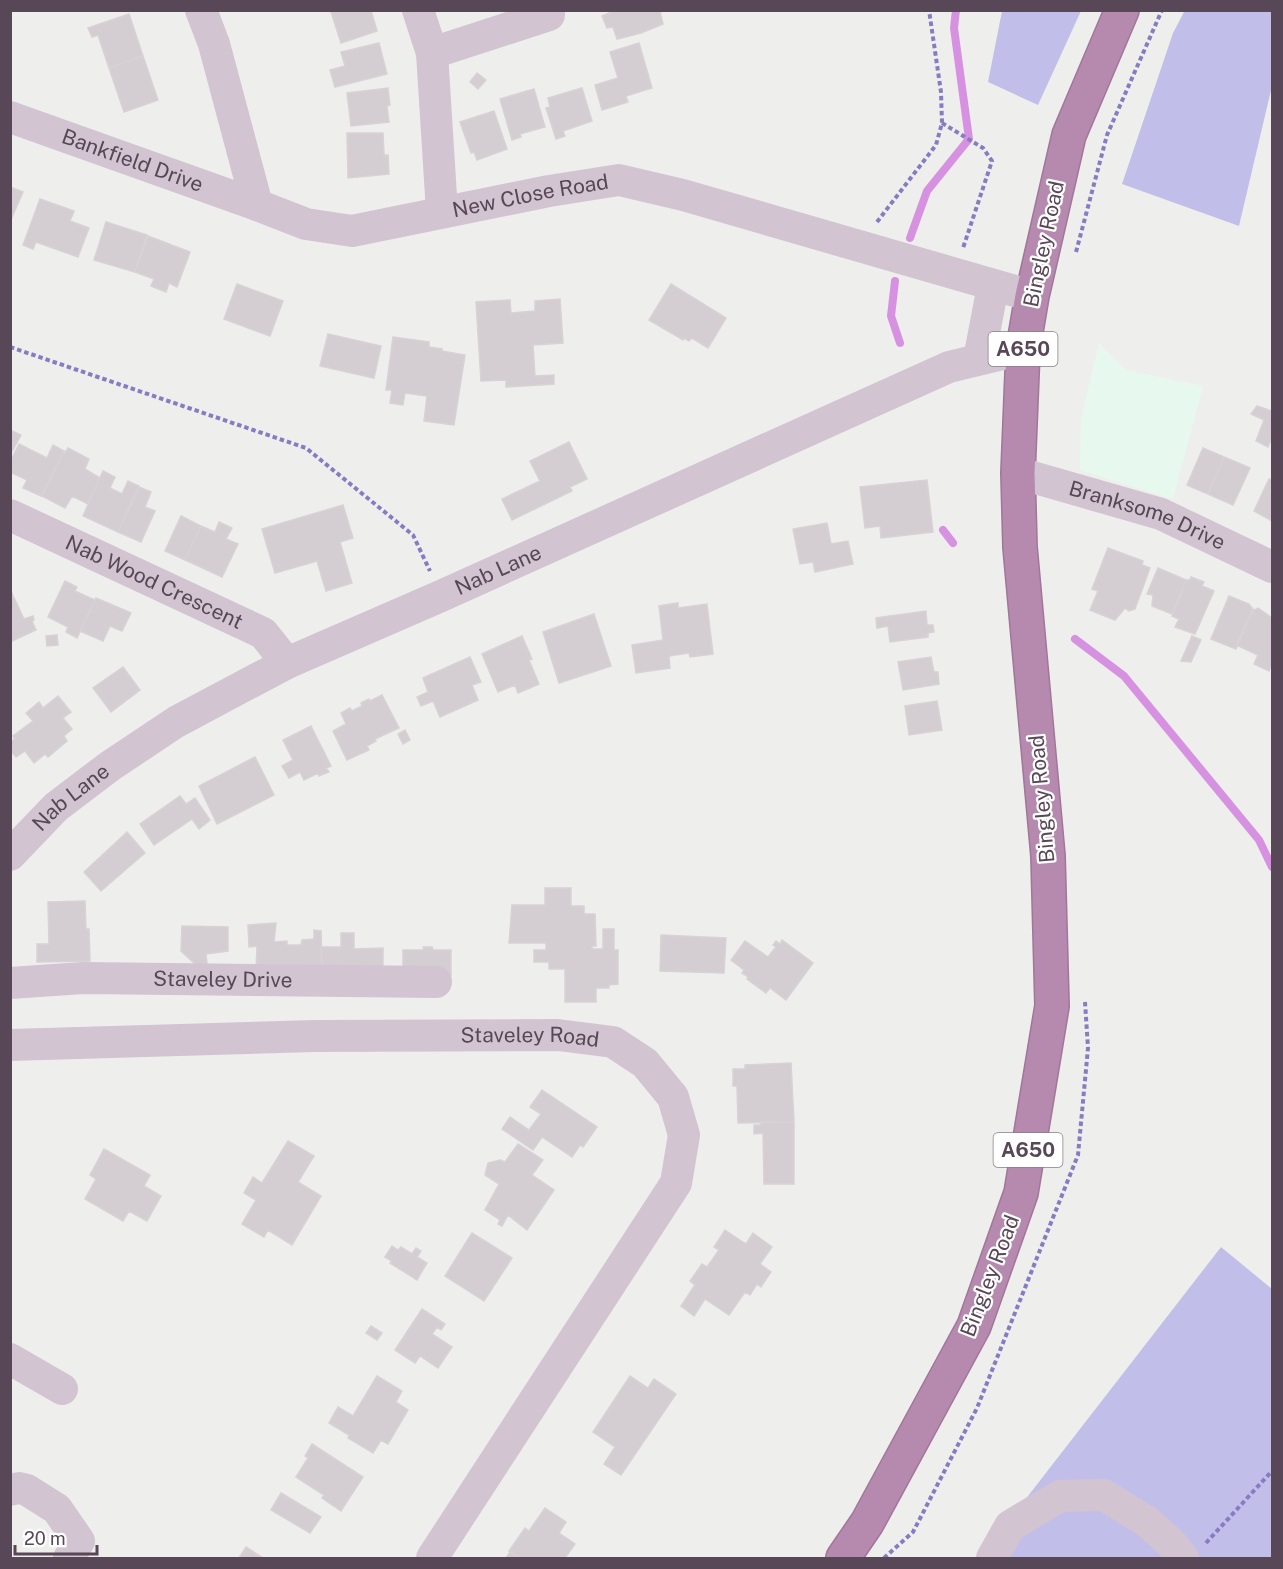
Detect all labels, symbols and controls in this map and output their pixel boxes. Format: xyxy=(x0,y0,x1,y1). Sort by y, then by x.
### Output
street label: Bankfield Drive xyxy=(58,123,207,197)
street label: New Close Road xyxy=(450,169,610,222)
street label: Bingley Road xyxy=(1018,179,1069,309)
road number: A650 xyxy=(988,332,1058,366)
street label: Branksome Drive xyxy=(1066,475,1230,555)
street label: Nab Wood Crescent xyxy=(62,530,247,634)
street label: Nab Lane xyxy=(451,539,545,600)
street label: Bingley Road xyxy=(1023,734,1060,864)
street label: Nab Lane xyxy=(27,758,114,836)
street label: Staveley Drive xyxy=(153,966,293,992)
street label: Staveley Road xyxy=(460,1022,601,1052)
road number: A650 xyxy=(994,1133,1062,1167)
street label: Bingley Road xyxy=(955,1211,1024,1340)
scale bar xyxy=(15,1518,98,1556)
text: 20 m xyxy=(24,1528,66,1549)

